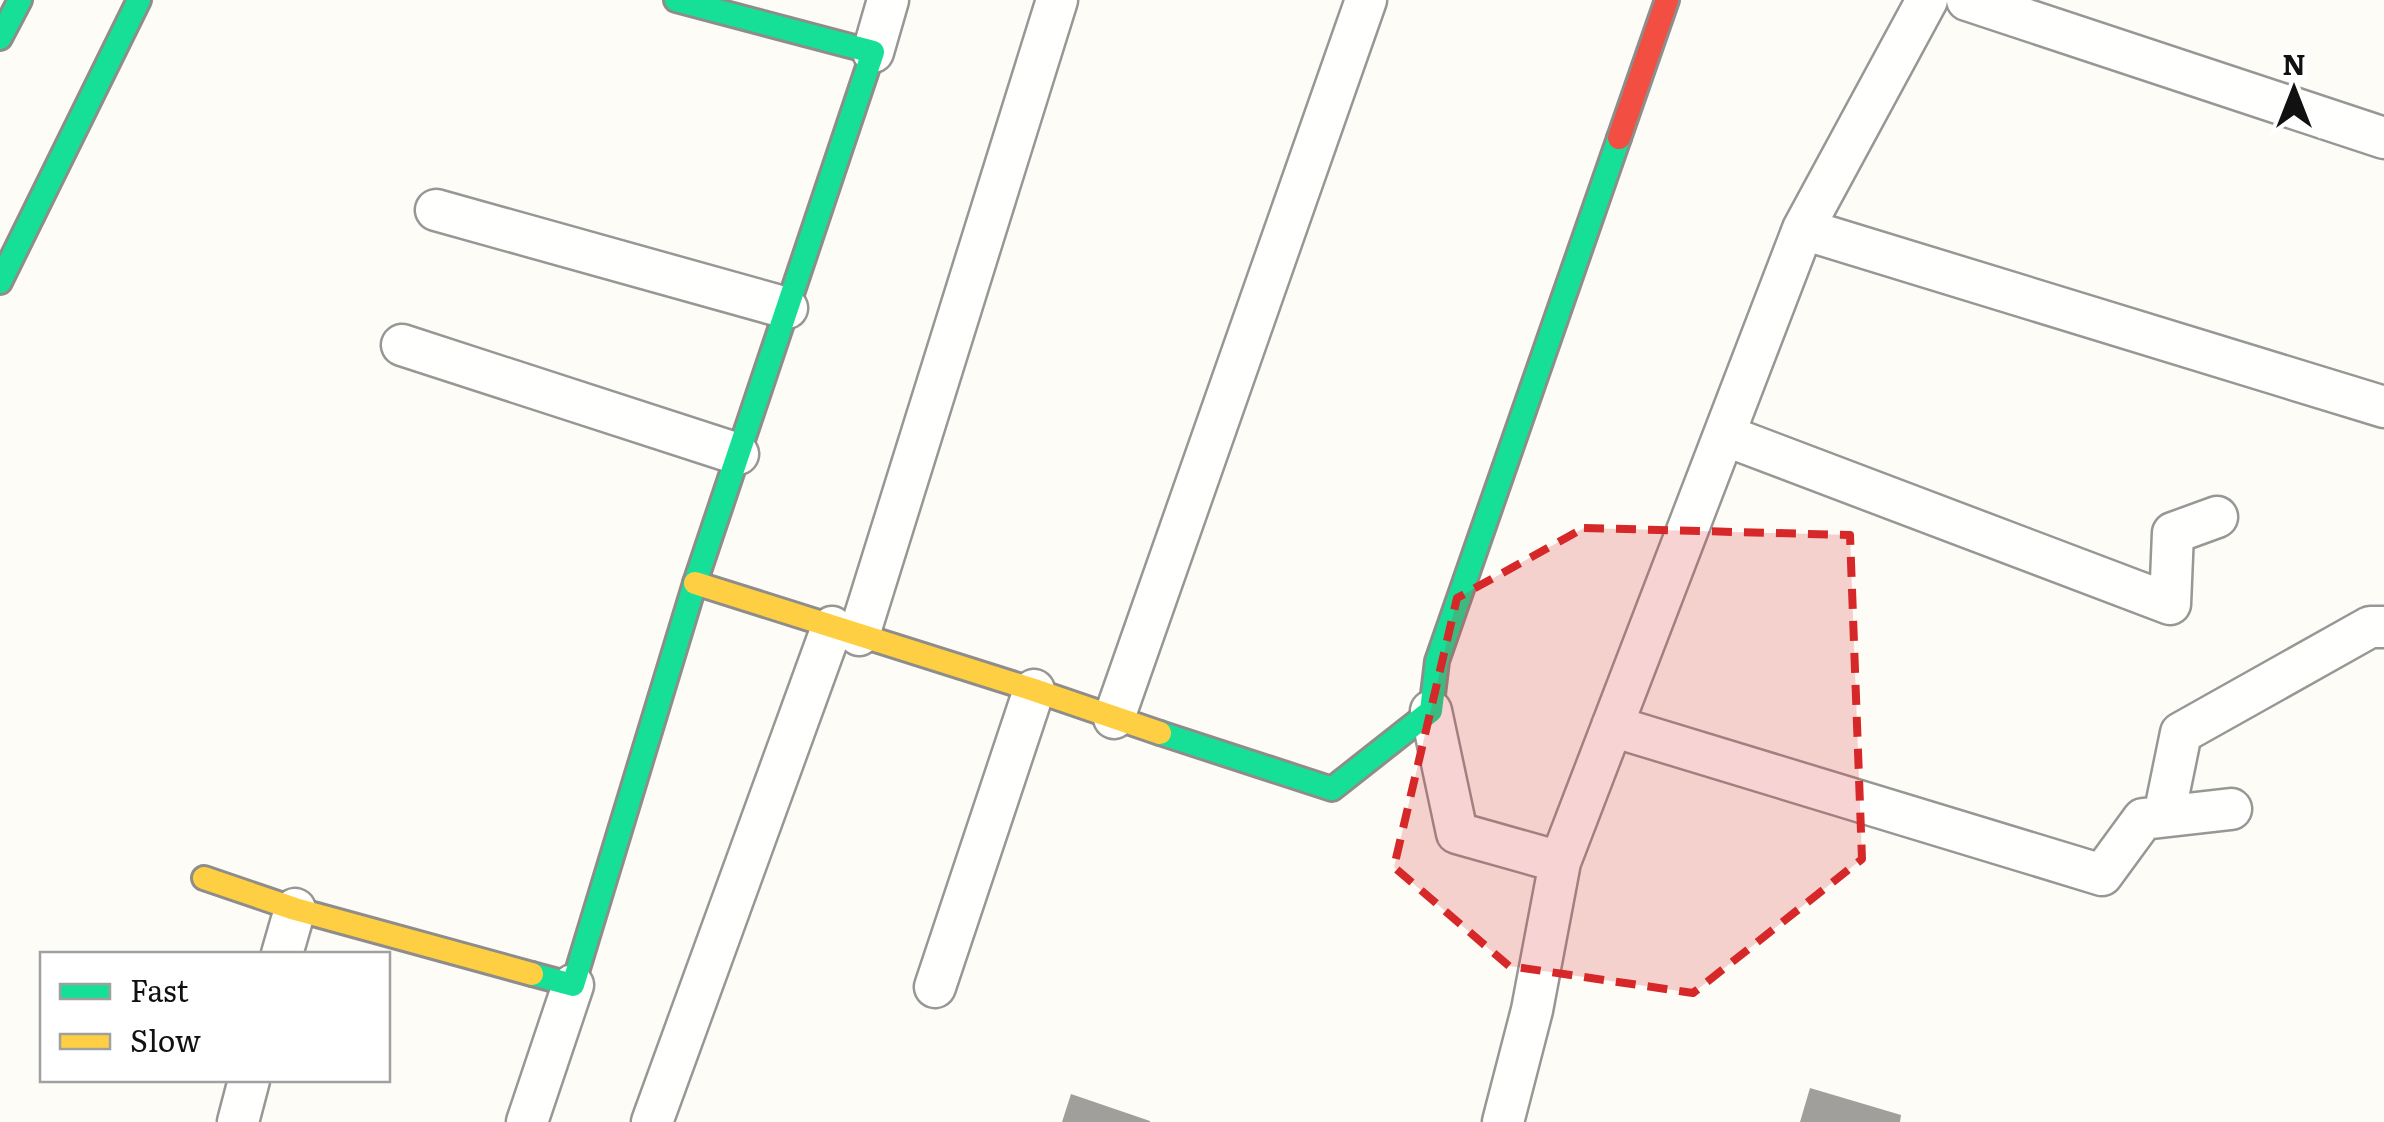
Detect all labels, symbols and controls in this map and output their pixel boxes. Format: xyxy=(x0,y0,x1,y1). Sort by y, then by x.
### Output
north arrow xyxy=(2244,40,2344,140)
text: N xyxy=(2282,42,2306,84)
legend xyxy=(40,952,390,1082)
text: Fast xyxy=(130,967,189,1011)
text: Slow xyxy=(130,1017,201,1061)

